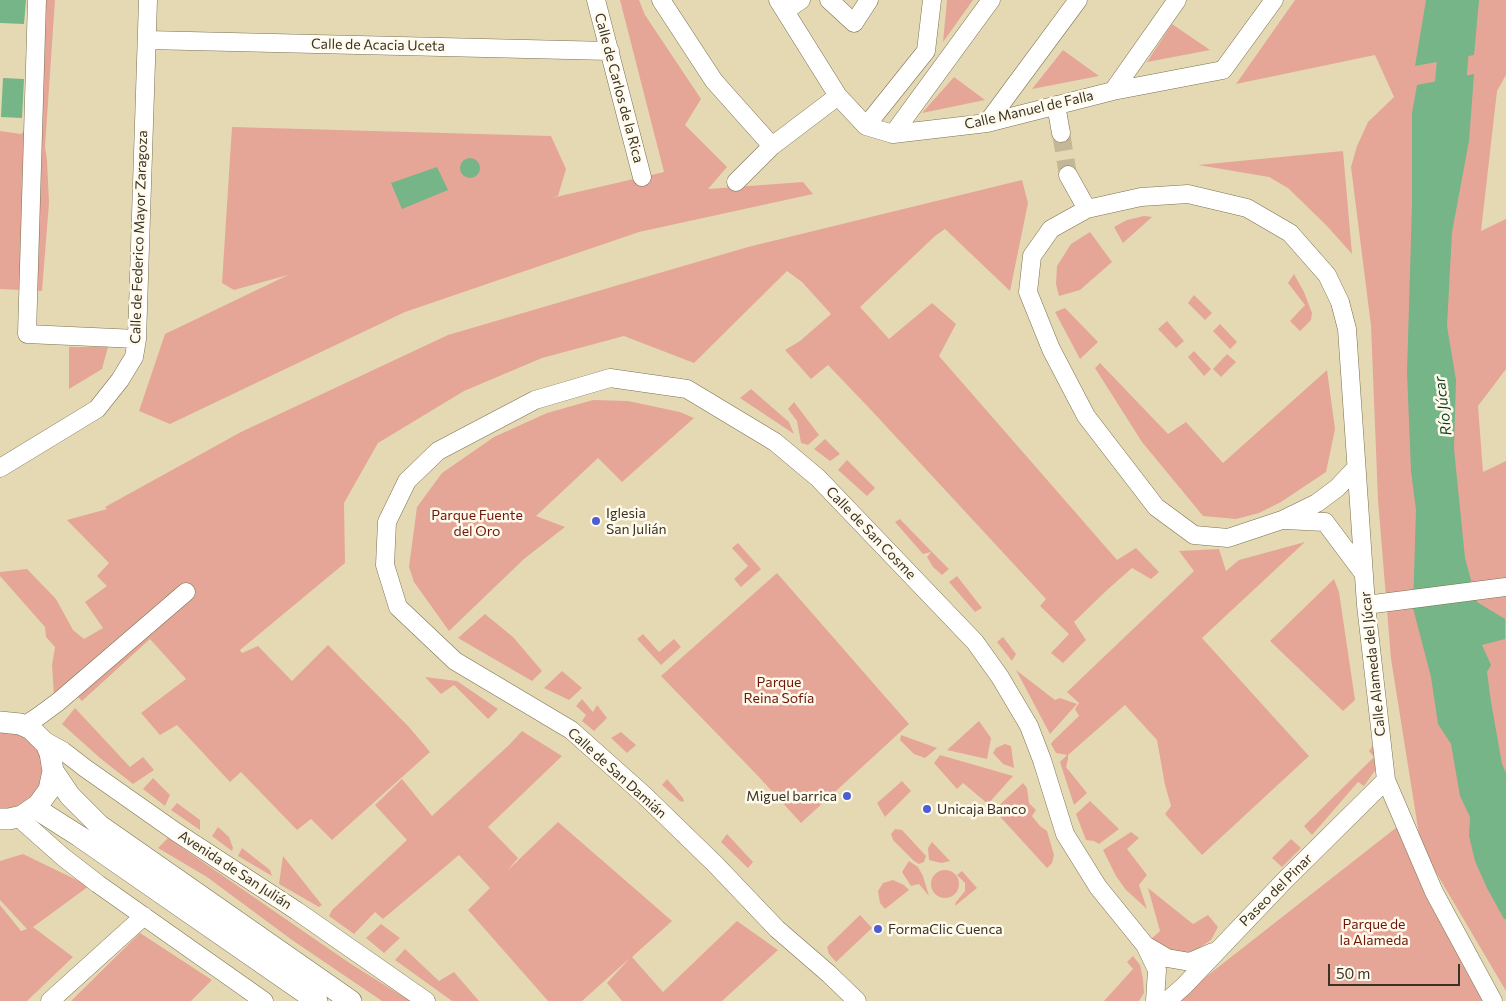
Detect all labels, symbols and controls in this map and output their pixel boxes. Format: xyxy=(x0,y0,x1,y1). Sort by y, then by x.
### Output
street label: Calle de Carlos de la Rica xyxy=(591,11,647,165)
street label: Calle de Acacia Uceta xyxy=(311,35,445,55)
street label: Calle Manuel de Falla xyxy=(963,87,1095,133)
street label: Calle de Federico Mayor Zaragoza xyxy=(127,130,151,344)
water label: Río Júcar xyxy=(1430,375,1456,437)
street label: Calle de San Cosme xyxy=(822,483,920,583)
place label: Iglesia San Julián xyxy=(606,505,667,538)
park label: Parque Fuente del Oro xyxy=(431,507,523,540)
marker: Iglesia San Julián xyxy=(590,515,602,527)
street label: Calle Alameda del Júcar xyxy=(1357,591,1389,737)
park label: Parque Reina Sofía xyxy=(744,674,814,706)
street label: Calle de San Damián xyxy=(564,724,670,822)
place label: Miguel barrica xyxy=(746,788,837,804)
marker: Miguel barrica xyxy=(841,790,853,802)
place label: Unicaja Banco xyxy=(937,801,1026,817)
marker: Unicaja Banco xyxy=(921,803,933,815)
street label: Avenida de San Julián xyxy=(175,827,295,913)
street label: Paseo del Pinar xyxy=(1236,850,1316,930)
park label: Parque de la Alameda xyxy=(1339,916,1409,949)
place label: FormaClic Cuenca xyxy=(888,921,1003,937)
marker: FormaClic Cuenca xyxy=(872,923,884,935)
scale bar xyxy=(1331,954,1464,986)
text: 50 m xyxy=(1336,964,1370,982)

